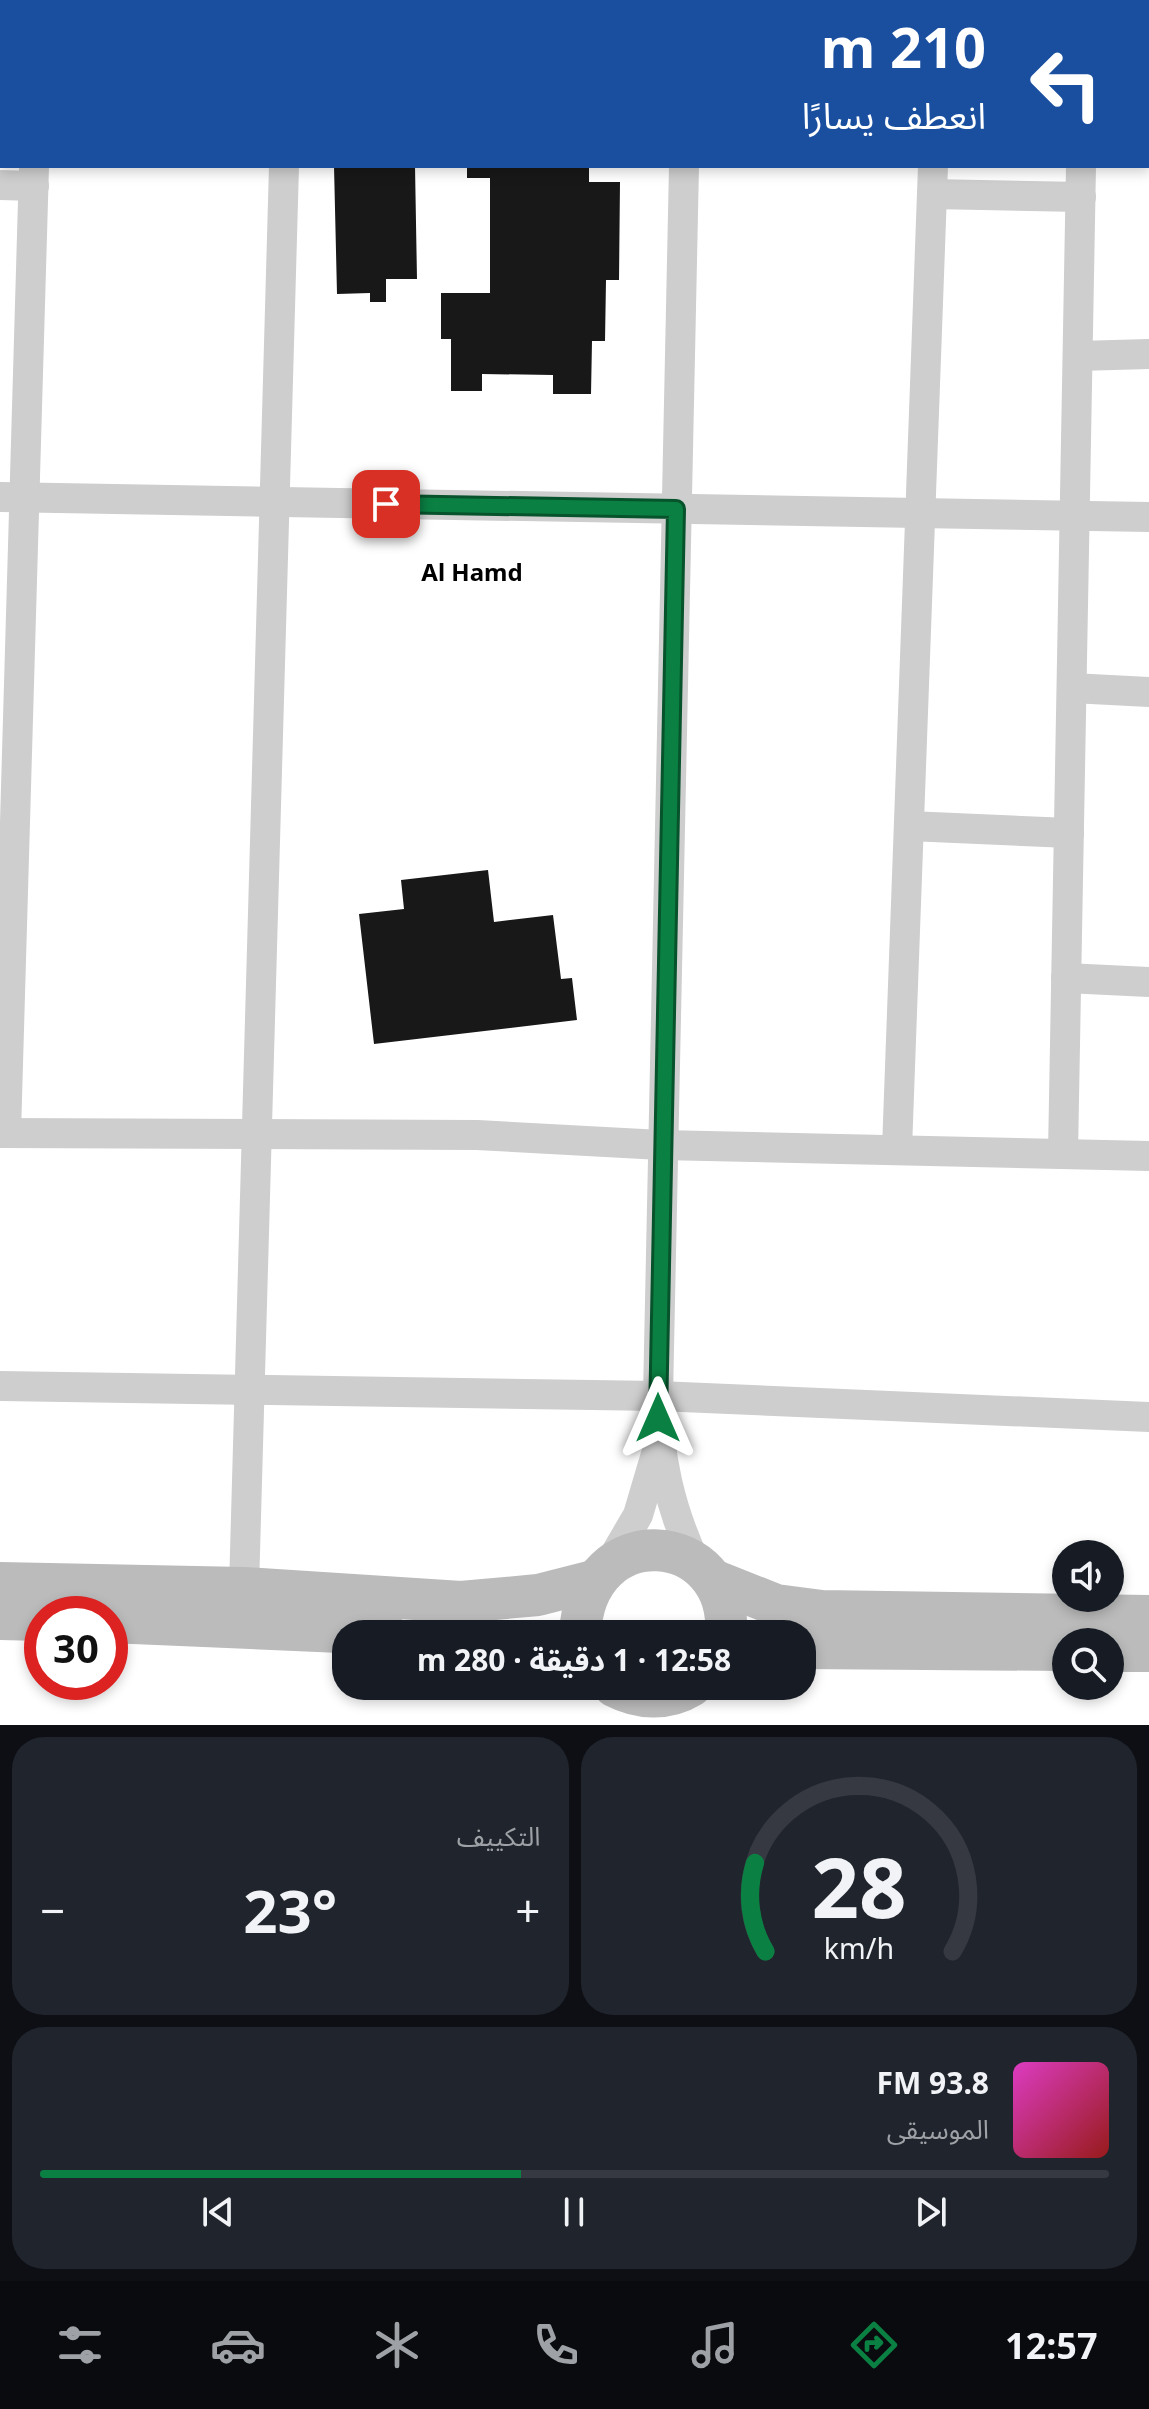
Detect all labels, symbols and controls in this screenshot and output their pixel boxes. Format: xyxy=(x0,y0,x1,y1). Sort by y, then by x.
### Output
text: 210 m xyxy=(821,8,986,84)
icon: left xyxy=(1014,32,1118,136)
text: انعطف يسارًا xyxy=(802,91,986,140)
pin xyxy=(352,470,420,538)
icon: arrive xyxy=(364,482,408,526)
district label: Al Hamd xyxy=(421,555,523,588)
position arrow xyxy=(616,1376,700,1460)
map controls xyxy=(1052,1540,1124,1700)
button: sound xyxy=(1052,1540,1124,1612)
speed limit sign: 30 xyxy=(24,1596,128,1700)
button: search xyxy=(1052,1628,1124,1700)
text: 12:58 · 1 دقيقة · 280 m xyxy=(417,1639,731,1680)
text: التكييف xyxy=(457,1818,541,1854)
text: 28 xyxy=(811,1829,906,1942)
text: 23° xyxy=(243,1869,337,1951)
text: − xyxy=(40,1880,65,1940)
text: + xyxy=(515,1880,541,1940)
text: km/h xyxy=(824,1928,894,1967)
text: 93.8 FM xyxy=(877,2062,989,2103)
text: الموسيقى xyxy=(887,2111,989,2147)
icon: previous xyxy=(196,2190,240,2234)
icon: pause xyxy=(552,2190,596,2234)
icon: next xyxy=(909,2190,953,2234)
icon: filters xyxy=(52,2317,108,2373)
icon: car xyxy=(210,2317,266,2373)
icon: climate xyxy=(369,2317,425,2373)
icon: phone xyxy=(528,2317,584,2373)
icon: music xyxy=(687,2317,743,2373)
icon: directions xyxy=(846,2317,902,2373)
text: 12:57 xyxy=(1005,2321,1098,2370)

